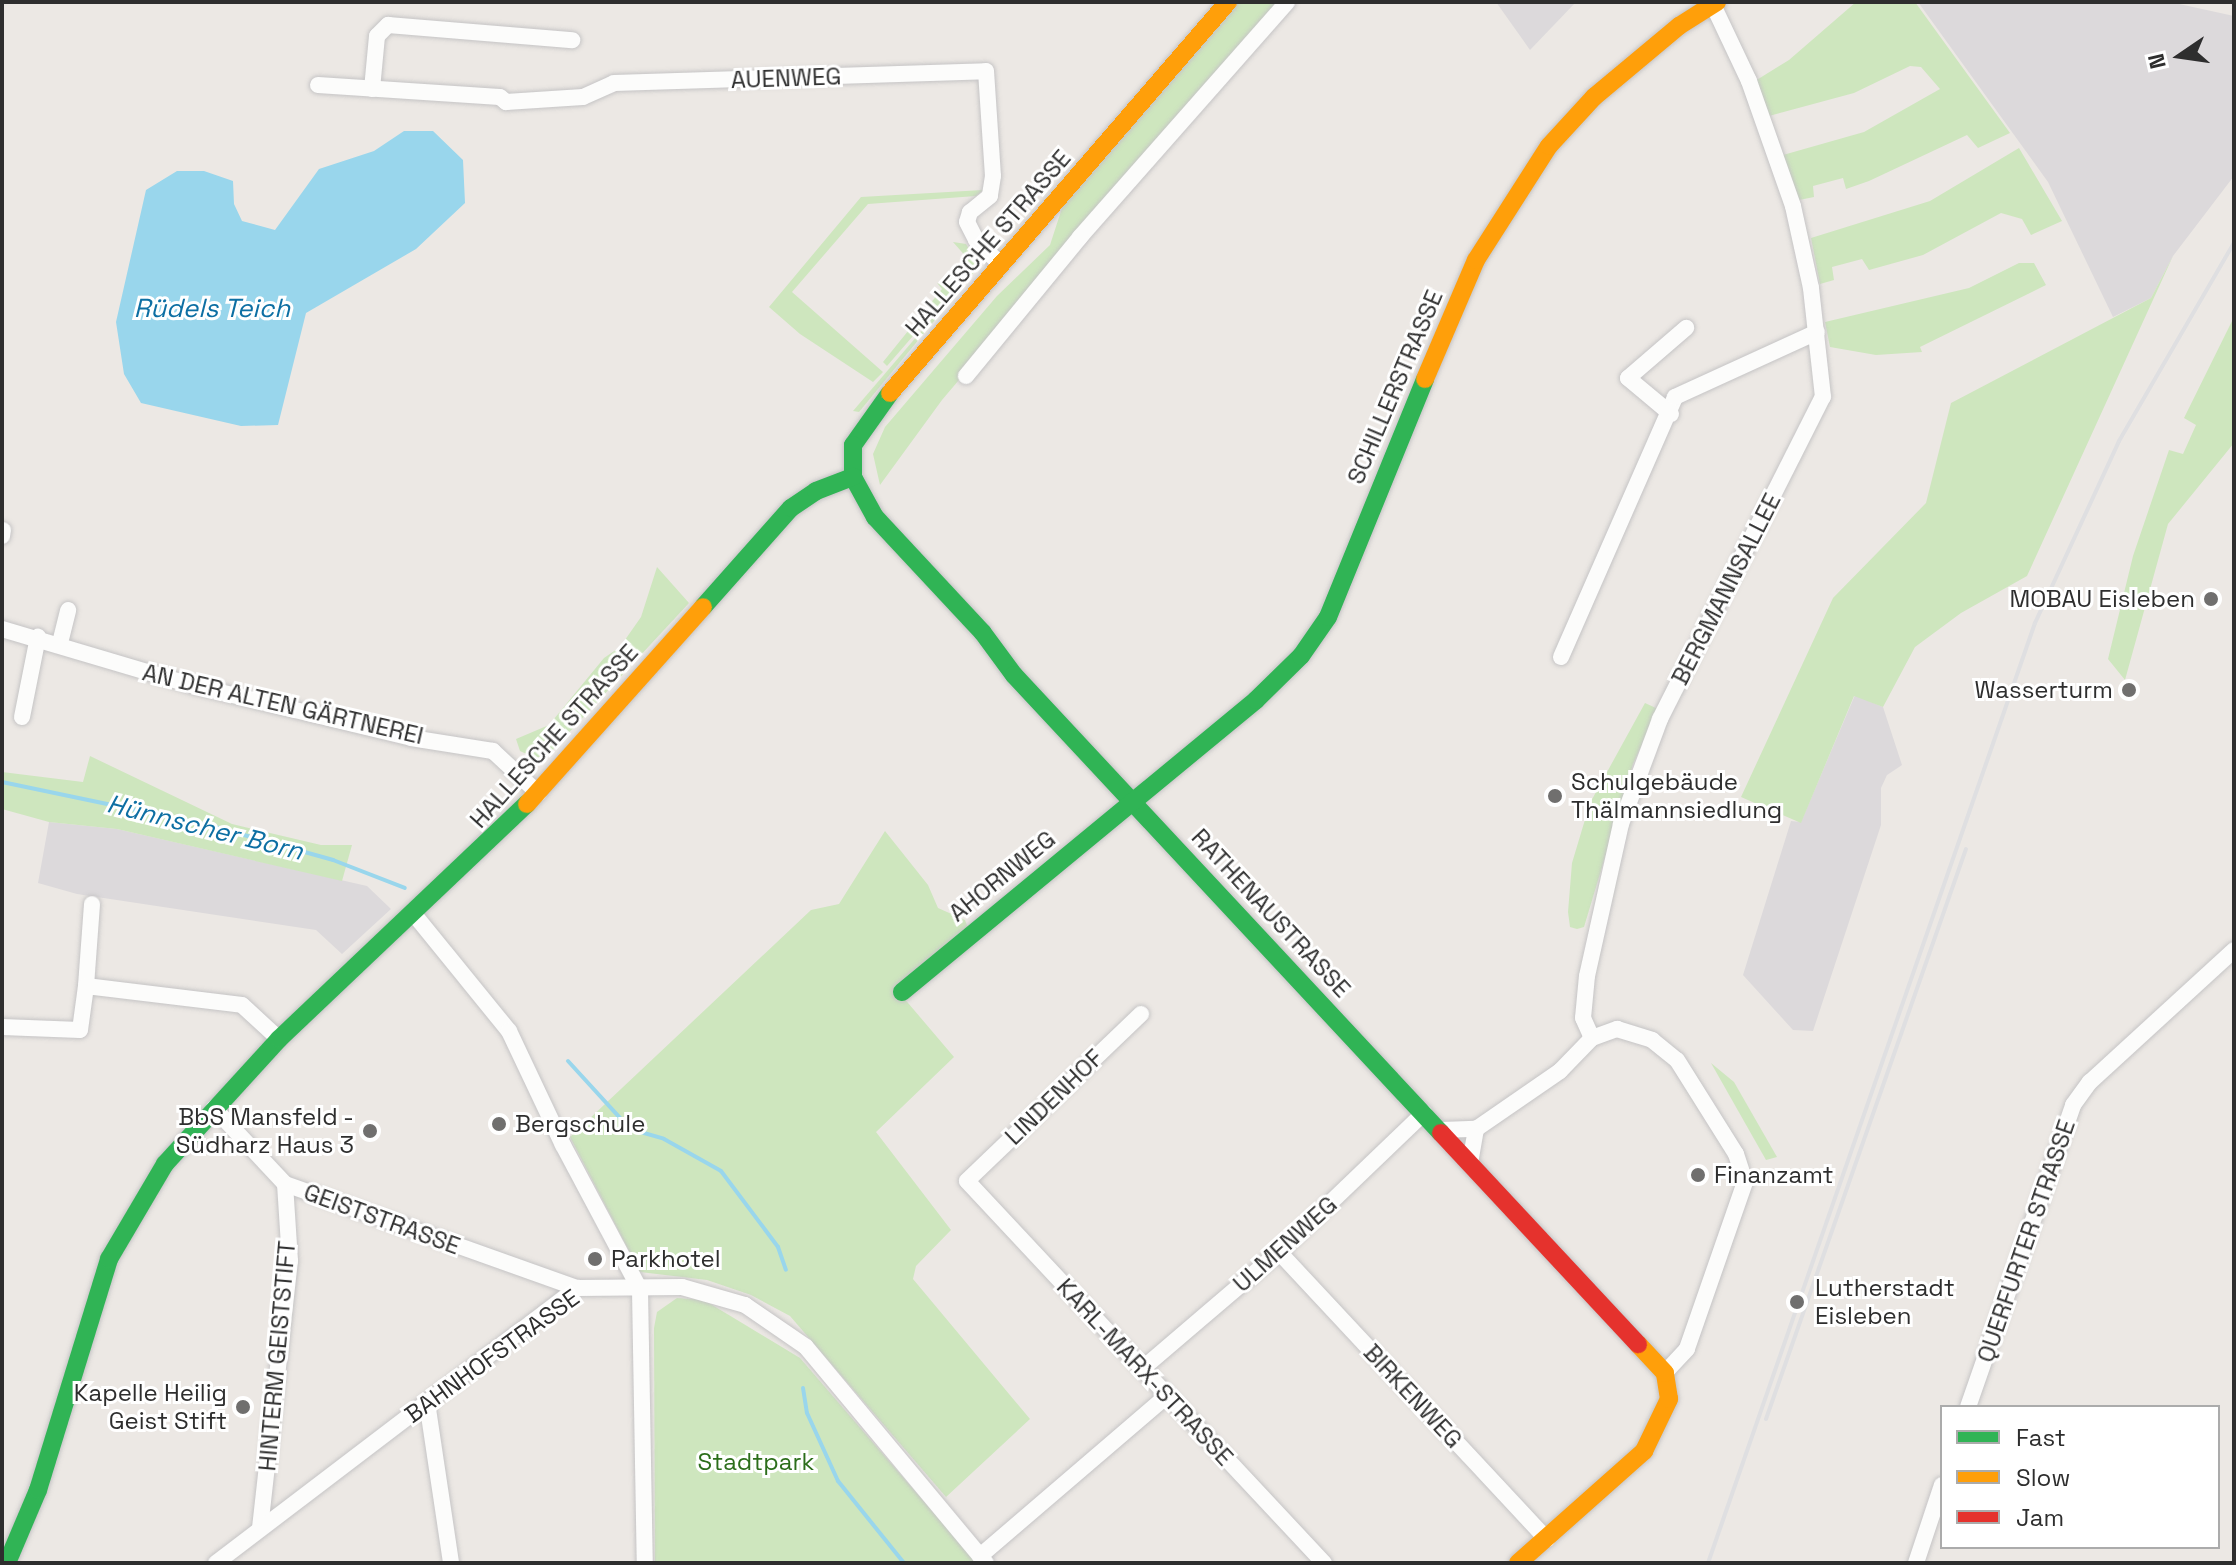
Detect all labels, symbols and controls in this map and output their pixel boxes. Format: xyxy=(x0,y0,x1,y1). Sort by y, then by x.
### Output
north arrow xyxy=(2140,16,2220,96)
text: N xyxy=(2141,51,2172,72)
street label: AUENWEG xyxy=(730,62,842,94)
street label: HALLESCHE STRASSE xyxy=(899,144,1077,342)
street label: SCHILLERSTRASSE xyxy=(1341,286,1449,488)
water label: Rüdels Teich xyxy=(133,293,291,325)
street label: BERGMANNSALLEE xyxy=(1665,488,1787,690)
place label: MOBAU Eisleben xyxy=(2010,585,2195,613)
marker: MOBAU Eisleben xyxy=(2202,590,2220,608)
street label: HALLESCHE STRASSE xyxy=(464,638,644,834)
street label: AN DER ALTEN GÄRTNEREI xyxy=(140,658,426,750)
place label: Wasserturm xyxy=(1975,676,2113,704)
marker: Wasserturm xyxy=(2120,681,2138,699)
place label: Schulgebäude Thälmannsiedlung xyxy=(1571,768,1782,824)
marker: Schulgebäude Thälmannsiedlung xyxy=(1546,787,1564,805)
water label: Hünnscher Born xyxy=(104,789,306,867)
street label: RATHENAUSTRASSE xyxy=(1186,823,1356,1003)
street label: AHORNWEG xyxy=(943,824,1061,928)
street label: LINDENHOF xyxy=(999,1043,1109,1151)
place label: BbS Mansfeld - Südharz Haus 3 xyxy=(176,1103,354,1159)
place label: Bergschule xyxy=(515,1110,645,1138)
marker: Bergschule xyxy=(490,1115,508,1133)
street label: QUERFURTER STRASSE xyxy=(1971,1116,2081,1366)
marker: BbS Mansfeld - Südharz Haus 3 xyxy=(361,1122,379,1140)
place label: Finanzamt xyxy=(1714,1161,1834,1189)
marker: Finanzamt xyxy=(1689,1166,1707,1184)
street label: GEISTSTRASSE xyxy=(300,1177,464,1261)
street label: ULMENWEG xyxy=(1227,1190,1343,1298)
street label: HINTERM GEISTSTIFT xyxy=(253,1240,301,1472)
place label: Parkhotel xyxy=(611,1245,721,1273)
marker: Parkhotel xyxy=(586,1250,604,1268)
street label: KARL-MARX-STRASSE xyxy=(1051,1272,1239,1472)
place label: Lutherstadt Eisleben xyxy=(1815,1274,1955,1330)
street label: BAHNHOFSTRASSE xyxy=(399,1283,585,1429)
marker: Lutherstadt Eisleben xyxy=(1786,1291,1808,1313)
street label: BIRKENWEG xyxy=(1358,1338,1468,1454)
place label: Kapelle Heilig Geist Stift xyxy=(74,1379,227,1435)
marker: Kapelle Heilig Geist Stift xyxy=(234,1398,252,1416)
legend xyxy=(1940,1405,2220,1549)
text: Fast xyxy=(2016,1422,2066,1453)
park label: Stadtpark xyxy=(698,1448,814,1476)
text: Slow xyxy=(2016,1462,2070,1493)
text: Jam xyxy=(2016,1502,2064,1533)

